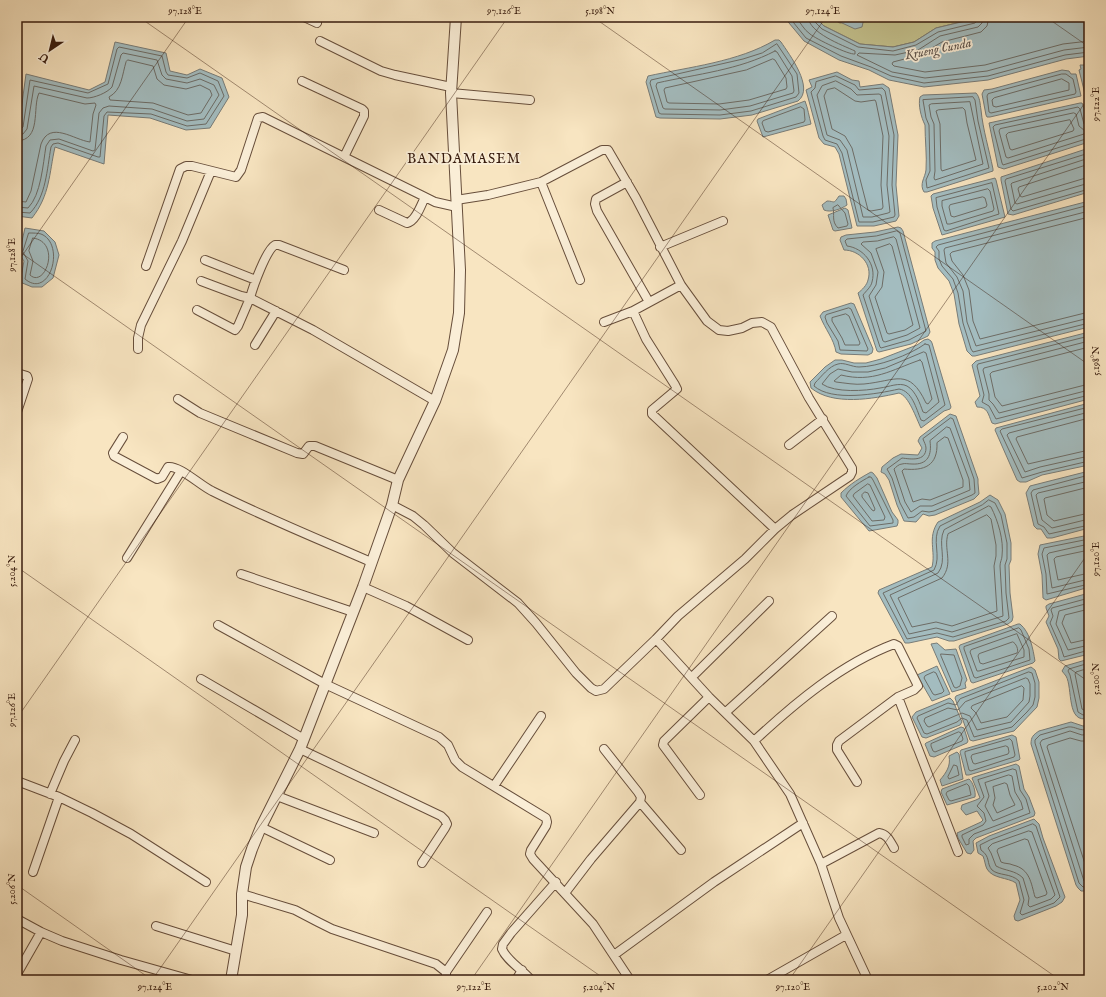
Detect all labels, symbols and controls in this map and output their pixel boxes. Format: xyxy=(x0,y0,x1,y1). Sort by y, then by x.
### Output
text: 97.128°E xyxy=(167,5,202,18)
text: 97.126°E xyxy=(486,5,521,18)
text: 5.198°N xyxy=(585,5,615,18)
text: 97.124°E xyxy=(805,5,840,18)
north arrow xyxy=(30,30,70,70)
water label: Krueng Cunda xyxy=(903,35,973,65)
text: U xyxy=(36,49,53,66)
text: 97.122°E xyxy=(1090,87,1103,122)
district label: BANDAMASEM xyxy=(407,150,521,168)
text: 97.128°E xyxy=(6,238,19,273)
text: 5.198°N xyxy=(1090,346,1103,376)
text: 97.120°E xyxy=(1090,542,1103,577)
text: 5.204°N xyxy=(6,555,19,587)
text: 5.200°N xyxy=(1090,663,1103,695)
text: 97.126°E xyxy=(6,693,19,728)
text: 5.206°N xyxy=(6,873,19,905)
text: 97.124°E xyxy=(137,981,172,994)
text: 97.122°E xyxy=(456,981,491,994)
text: 5.204°N xyxy=(583,981,615,994)
text: 97.120°E xyxy=(775,981,810,994)
text: 5.202°N xyxy=(1037,981,1069,994)

